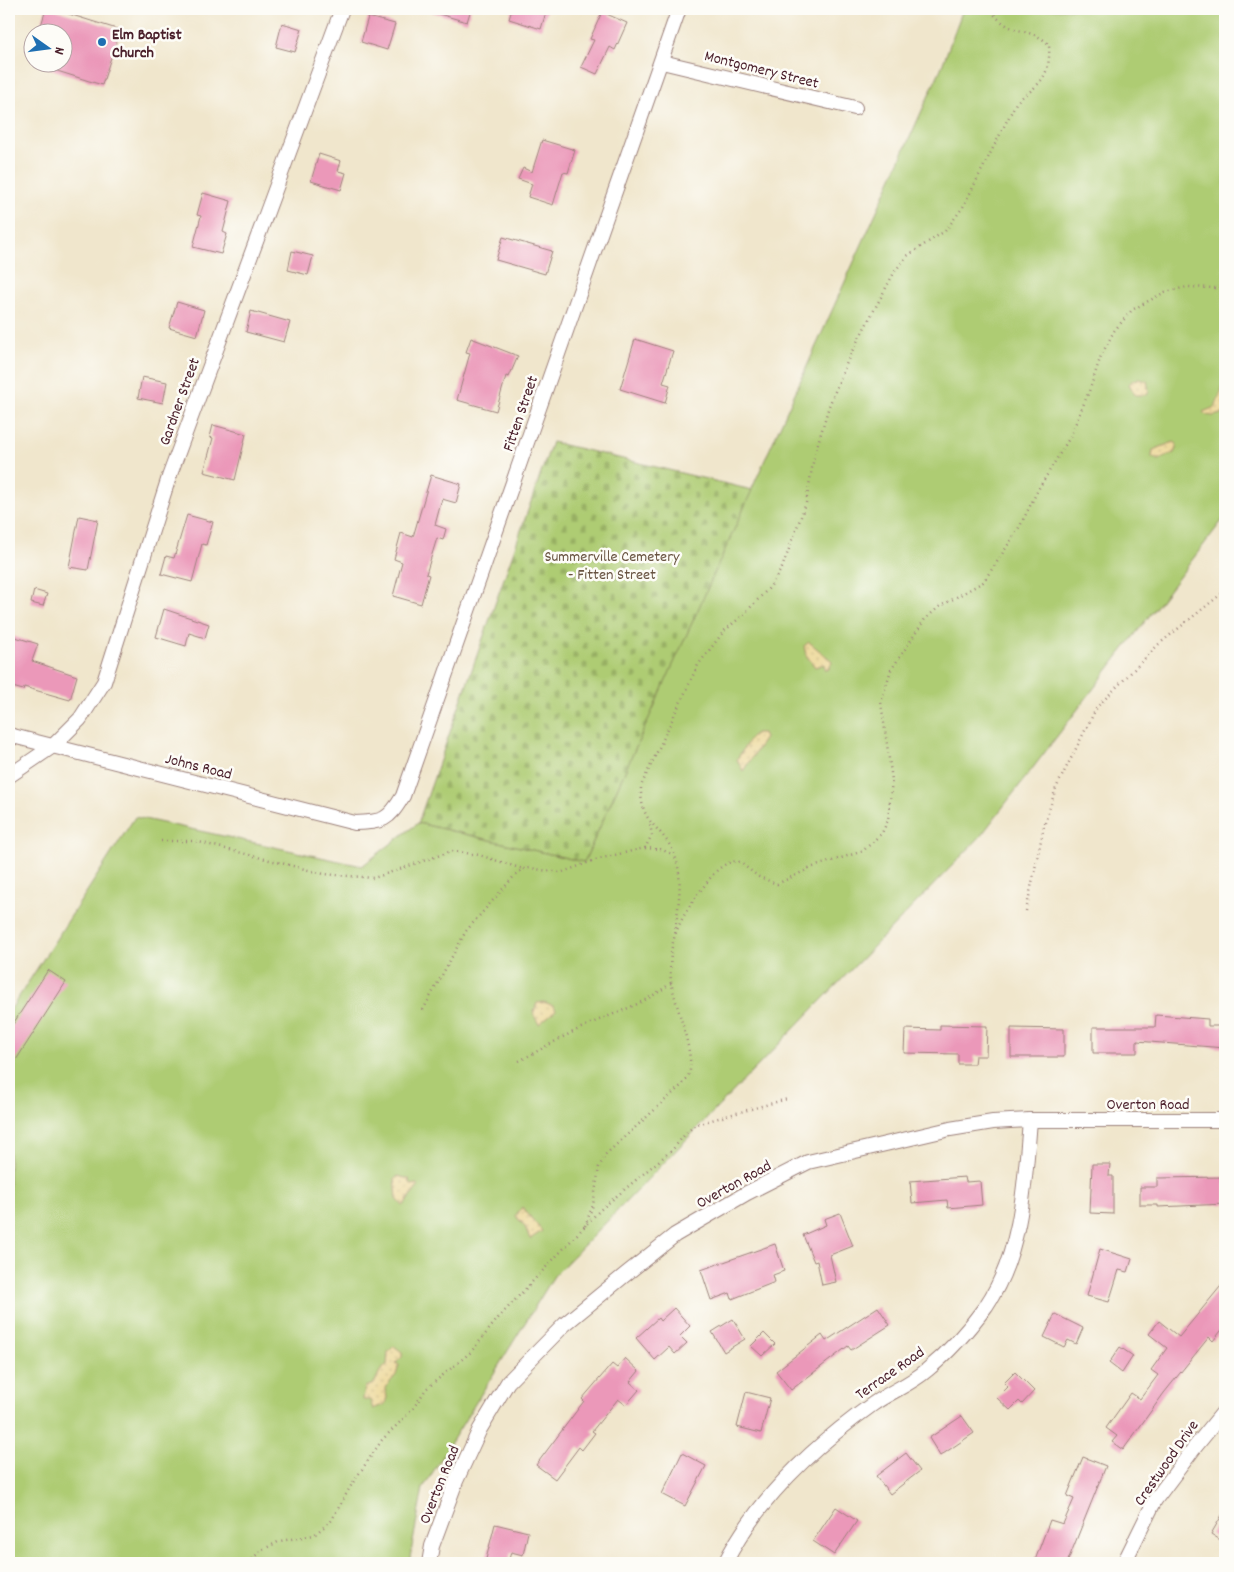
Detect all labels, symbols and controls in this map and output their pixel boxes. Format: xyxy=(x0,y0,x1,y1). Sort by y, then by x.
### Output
north arrow xyxy=(22,22,72,72)
place label: Elm Baptist Church xyxy=(112,24,182,65)
marker: Elm Baptist Church xyxy=(96,36,108,48)
text: N xyxy=(48,45,69,57)
street label: Montgomery Street xyxy=(702,45,821,96)
street label: Gardner Street xyxy=(154,355,207,449)
street label: Fitten Street xyxy=(498,373,545,455)
park label: Summerville Cemetery - Fitten Street xyxy=(544,546,680,587)
street label: Johns Road xyxy=(163,748,234,787)
street label: Overton Road xyxy=(1107,1094,1189,1117)
street label: Overton Road xyxy=(692,1155,776,1215)
street label: Terrace Road xyxy=(851,1342,930,1406)
street label: Crestwood Drive xyxy=(1129,1416,1205,1511)
street label: Overton Road xyxy=(414,1442,466,1528)

